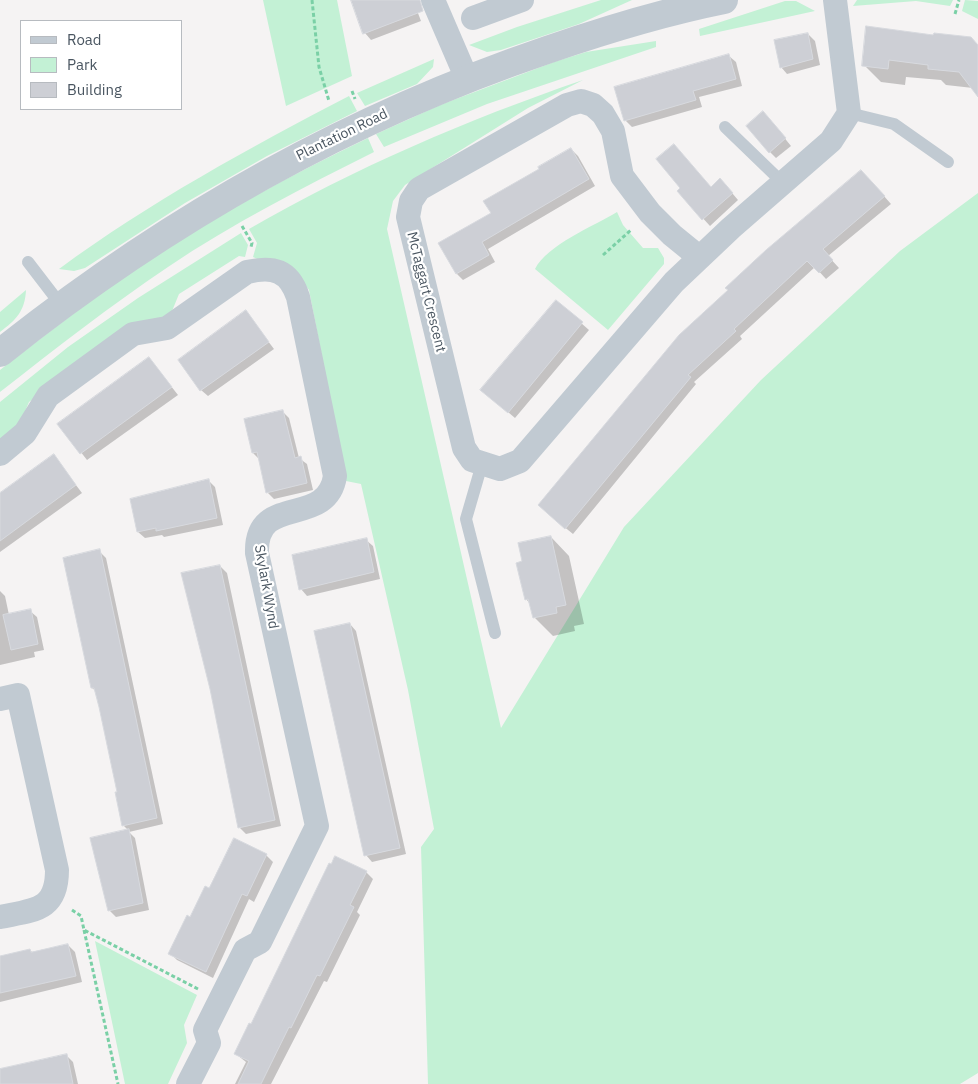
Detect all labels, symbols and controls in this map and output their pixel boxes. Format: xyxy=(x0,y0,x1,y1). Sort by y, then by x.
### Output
legend xyxy=(20,20,182,110)
text: Road xyxy=(67,30,102,49)
text: Park xyxy=(67,55,97,74)
text: Building xyxy=(67,80,122,99)
street label: Plantation Road xyxy=(293,106,391,164)
street label: McTaggart Crescent xyxy=(403,230,449,354)
street label: Skylark Wynd xyxy=(250,544,282,630)

